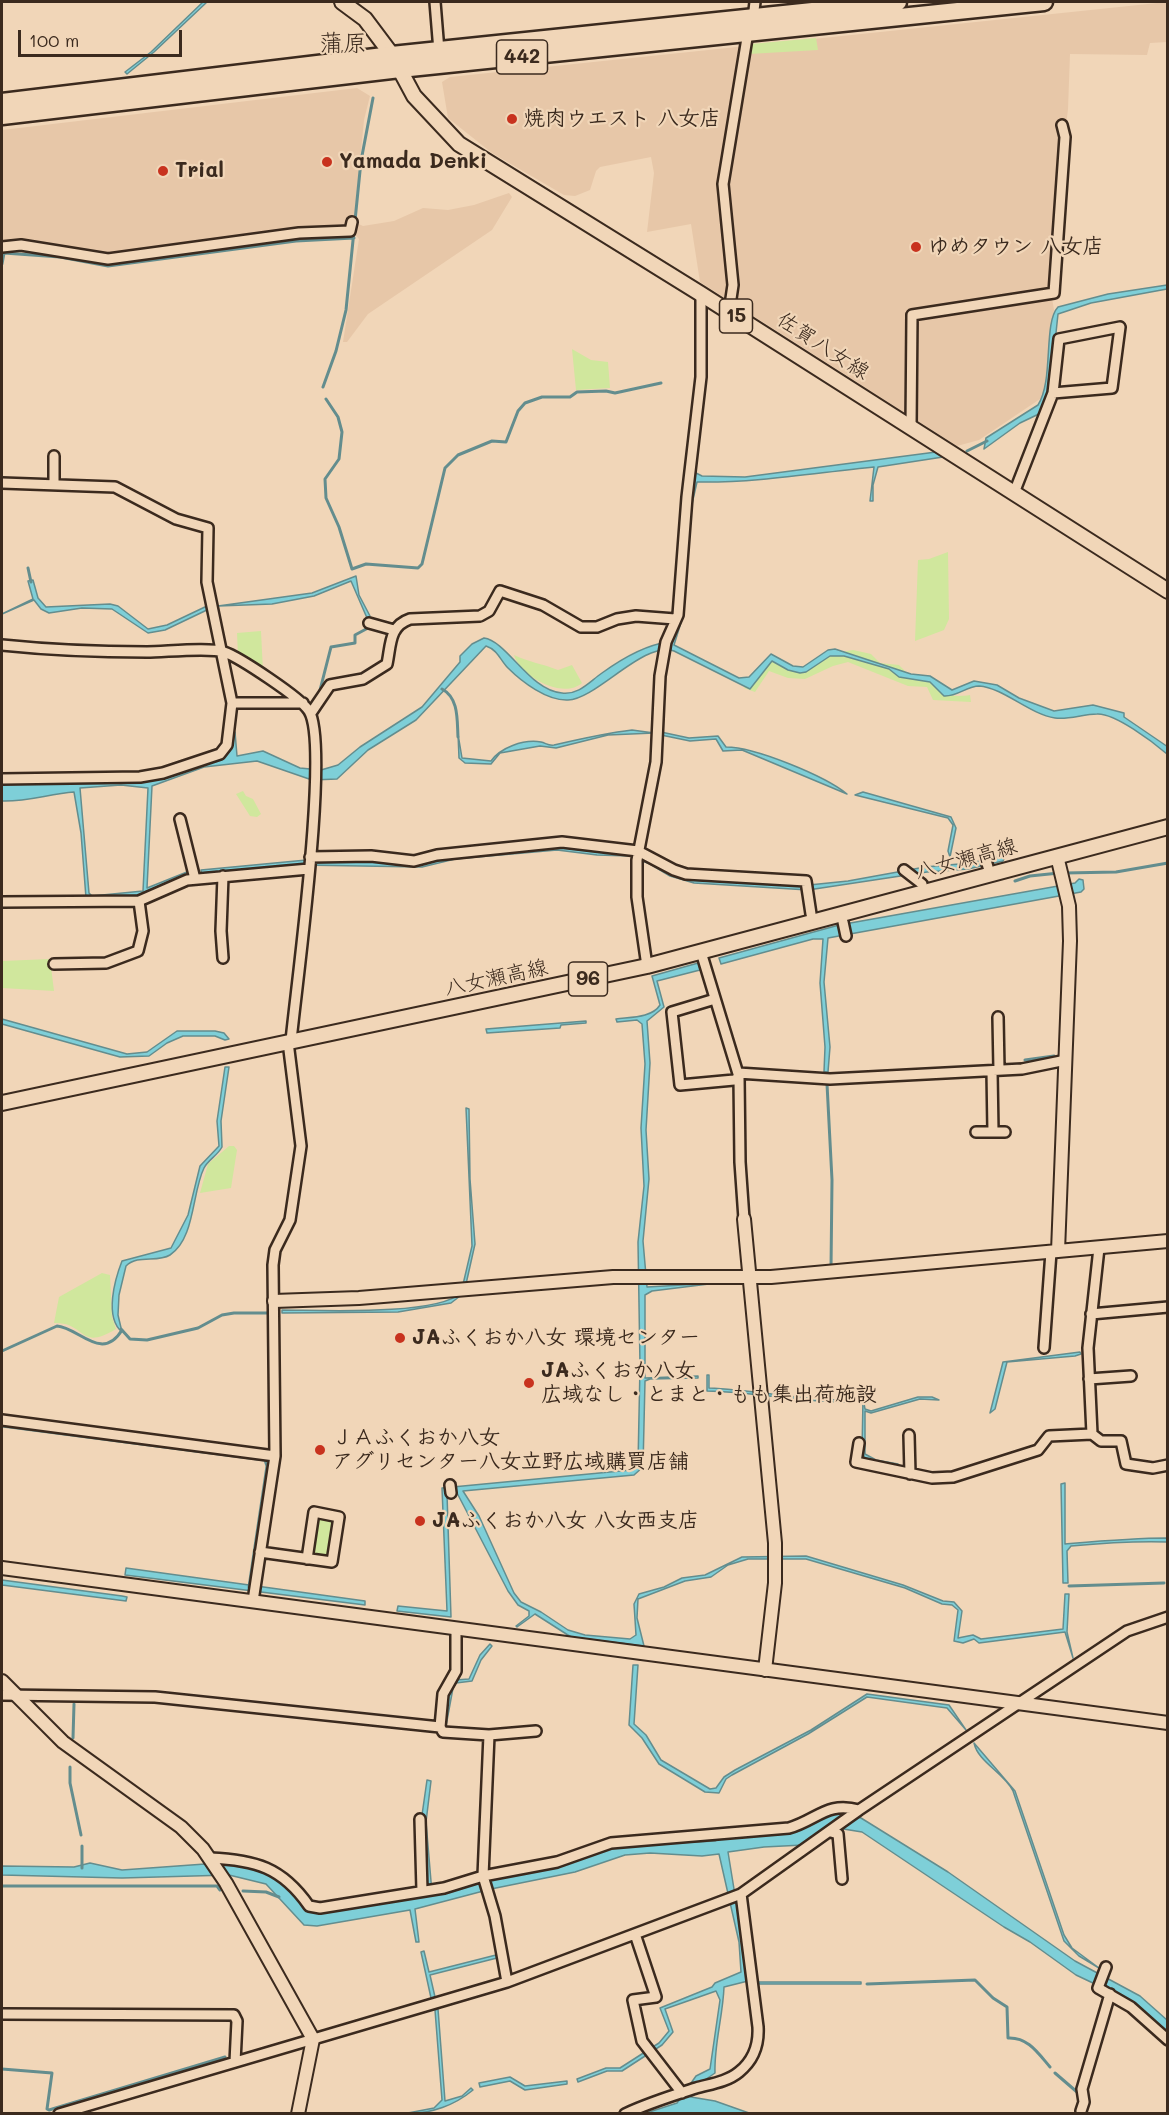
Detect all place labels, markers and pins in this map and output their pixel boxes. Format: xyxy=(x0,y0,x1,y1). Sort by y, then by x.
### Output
place label: 焼肉ウエスト 八女店 xyxy=(524,106,721,132)
marker: 焼肉ウエスト 八女店 xyxy=(505,112,519,126)
place label: Yamada Denki xyxy=(339,149,487,175)
marker: Yamada Denki xyxy=(320,155,334,169)
place label: Trial xyxy=(175,158,224,184)
marker: Trial xyxy=(156,164,170,178)
place label: ゆめタウン 八女店 xyxy=(928,234,1104,260)
marker: ゆめタウン 八女店 xyxy=(909,240,923,254)
place label: JAふくおか八女 環境センター xyxy=(412,1325,700,1351)
marker: JAふくおか八女 環境センター xyxy=(393,1331,407,1345)
place label: JAふくおか八女 広域なし・とまと・もも集出荷施設 xyxy=(541,1358,877,1408)
marker: JAふくおか八女 広域なし・とまと・もも集出荷施設 xyxy=(522,1376,536,1390)
place label: ＪＡふくおか八女 アグリセンター八女立野広域購買店舗 xyxy=(332,1425,689,1475)
marker: ＪＡふくおか八女 アグリセンター八女立野広域購買店舗 xyxy=(313,1443,327,1457)
place label: JAふくおか八女 八女西支店 xyxy=(432,1508,699,1534)
marker: JAふくおか八女 八女西支店 xyxy=(413,1514,427,1528)

